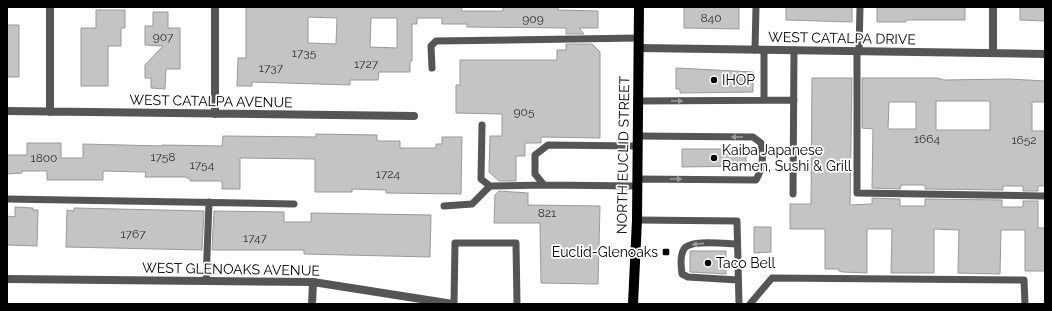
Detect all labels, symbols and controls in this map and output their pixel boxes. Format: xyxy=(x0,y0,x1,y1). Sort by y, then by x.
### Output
house number: 840 xyxy=(700,11,722,25)
house number: 909 xyxy=(522,12,544,26)
street label: WEST CATALPA DRIVE xyxy=(768,29,916,47)
house number: 907 xyxy=(153,30,174,44)
house number: 1735 xyxy=(292,46,317,60)
house number: 1727 xyxy=(354,57,379,71)
house number: 1737 xyxy=(259,61,284,75)
place label: IHOP xyxy=(722,72,755,88)
street label: NORTH EUCLID STREET xyxy=(614,75,632,234)
marker: IHOP xyxy=(709,75,719,85)
street label: WEST CATALPA AVENUE xyxy=(129,92,293,110)
one-way arrow xyxy=(671,98,684,104)
house number: 905 xyxy=(514,105,535,119)
house number: 1664 xyxy=(914,132,941,146)
house number: 1652 xyxy=(1011,133,1037,147)
one-way arrow xyxy=(730,134,743,140)
place label: Kaiba Japanese Ramen, Sushi & Grill xyxy=(722,142,852,174)
house number: 1758 xyxy=(151,150,175,164)
house number: 1800 xyxy=(31,151,57,165)
marker: Kaiba Japanese Ramen, Sushi & Grill xyxy=(709,153,719,163)
house number: 1754 xyxy=(190,158,215,172)
house number: 1724 xyxy=(376,167,401,181)
one-way arrow xyxy=(670,176,682,183)
house number: 821 xyxy=(538,206,556,220)
house number: 1767 xyxy=(120,227,146,241)
house number: 1747 xyxy=(243,231,267,245)
one-way arrow xyxy=(692,241,704,247)
place label: Euclid-Glenoaks xyxy=(552,244,658,260)
marker: Euclid-Glenoaks xyxy=(661,247,671,257)
place label: Taco Bell xyxy=(716,255,776,271)
marker: Taco Bell xyxy=(703,258,713,268)
street label: WEST GLENOAKS AVENUE xyxy=(142,259,320,279)

